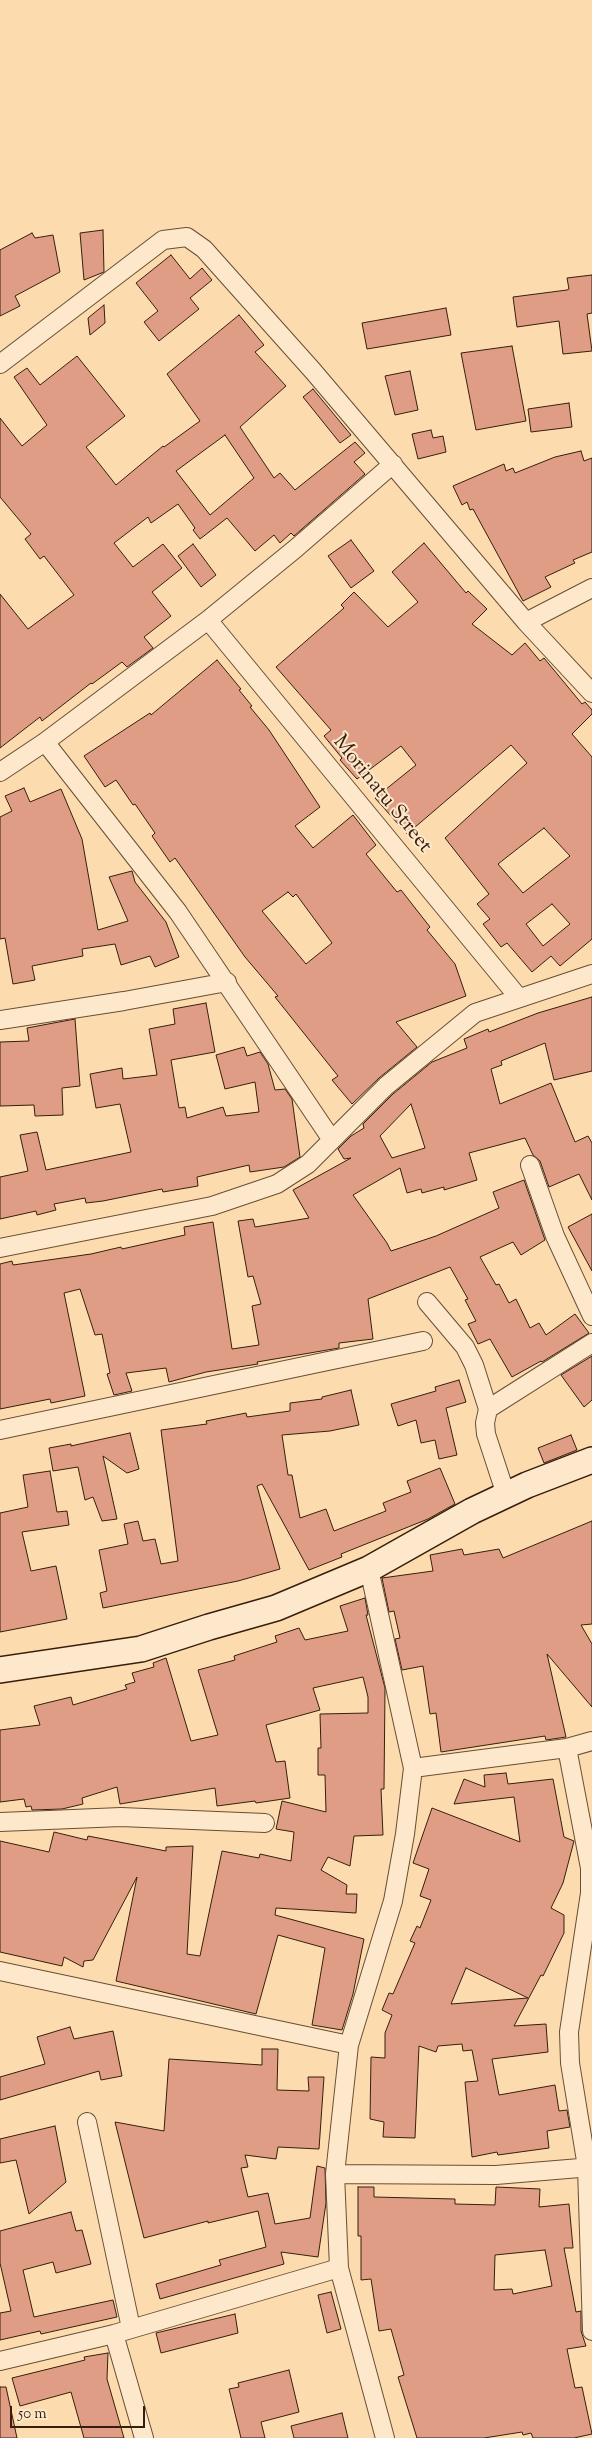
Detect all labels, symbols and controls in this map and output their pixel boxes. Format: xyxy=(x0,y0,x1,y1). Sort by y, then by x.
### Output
street label: Morinatu Street xyxy=(326,731,436,859)
scale bar xyxy=(12,2396,148,2428)
text: 50 m xyxy=(18,2404,47,2425)

